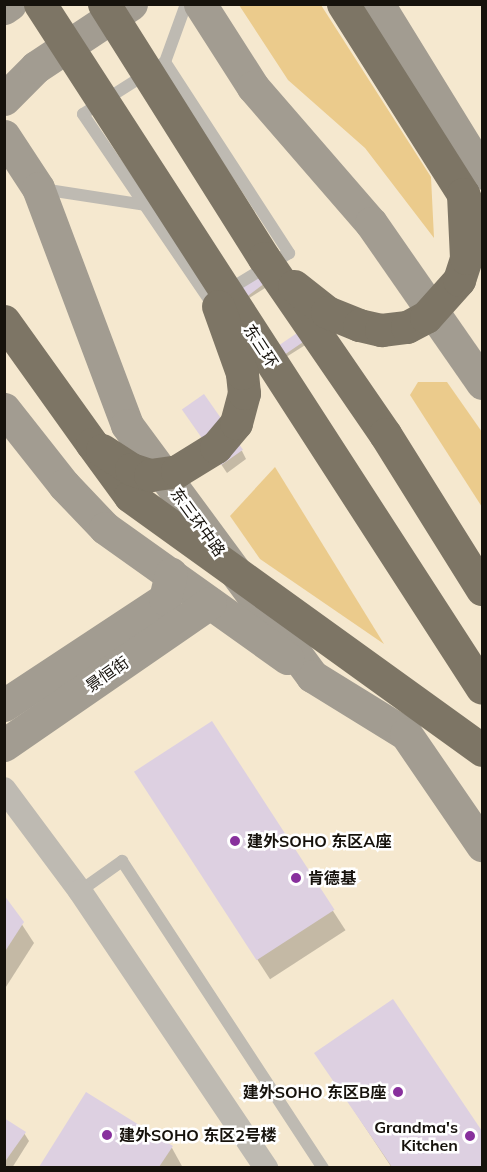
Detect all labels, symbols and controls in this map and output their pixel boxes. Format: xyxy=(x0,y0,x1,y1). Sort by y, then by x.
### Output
street label: 东三环 xyxy=(240,321,282,371)
street label: 东三环中路 xyxy=(167,484,229,560)
street label: 景恒街 xyxy=(82,652,132,696)
place label: 建外SOHO 东区A座 xyxy=(247,831,391,851)
marker: 建外SOHO 东区A座 xyxy=(228,834,242,848)
place label: 肯德基 xyxy=(308,868,356,888)
marker: 肯德基 xyxy=(289,871,303,885)
place label: 建外SOHO 东区B座 xyxy=(243,1082,386,1102)
marker: 建外SOHO 东区B座 xyxy=(391,1085,405,1099)
place label: Grandma's Kitchen xyxy=(374,1117,458,1155)
place label: 建外SOHO 东区2号楼 xyxy=(119,1125,277,1145)
marker: 建外SOHO 东区2号楼 xyxy=(100,1128,114,1142)
marker: Grandma's Kitchen xyxy=(463,1129,477,1143)

